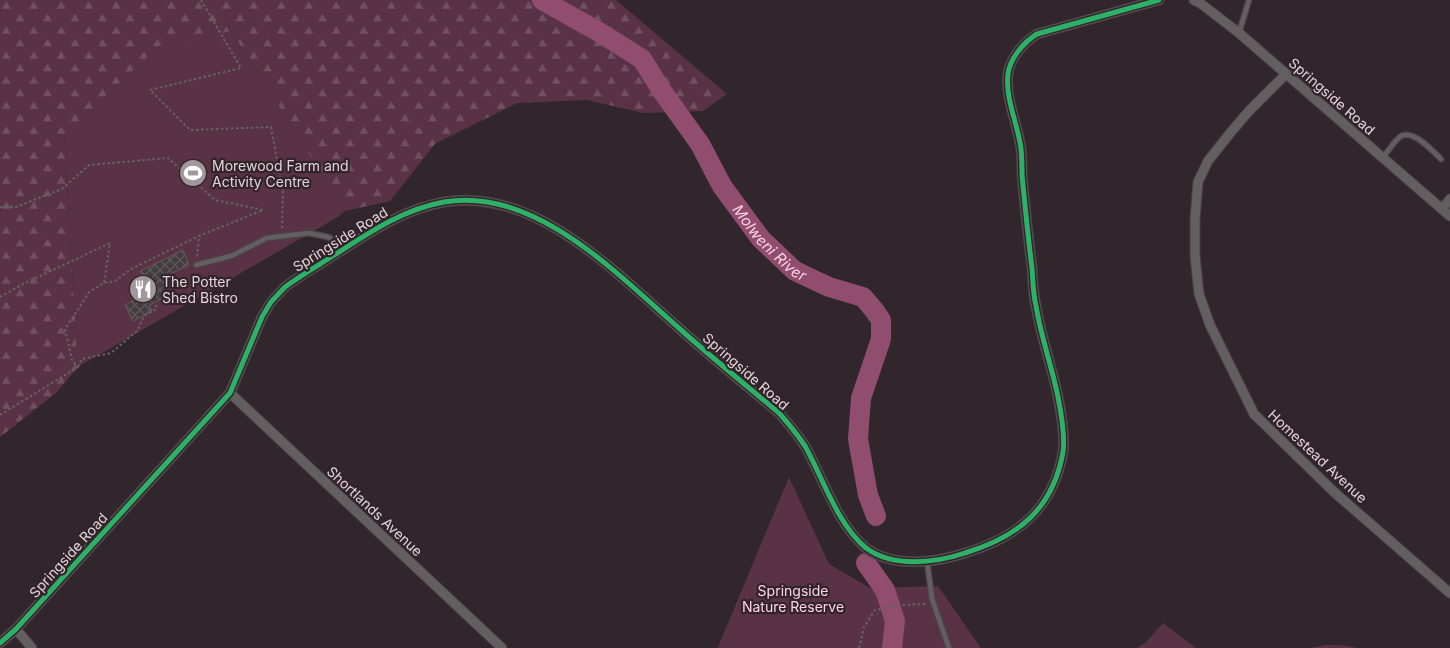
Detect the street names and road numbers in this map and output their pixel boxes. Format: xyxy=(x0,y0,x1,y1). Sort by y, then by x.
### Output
street label: Springside Road xyxy=(1285,54,1379,138)
street label: Springside Road xyxy=(289,203,391,275)
street label: Springside Road xyxy=(699,329,793,413)
street label: Homestead Avenue xyxy=(1265,406,1371,506)
street label: Shortlands Avenue xyxy=(324,462,426,560)
street label: Springside Road xyxy=(25,509,111,601)

